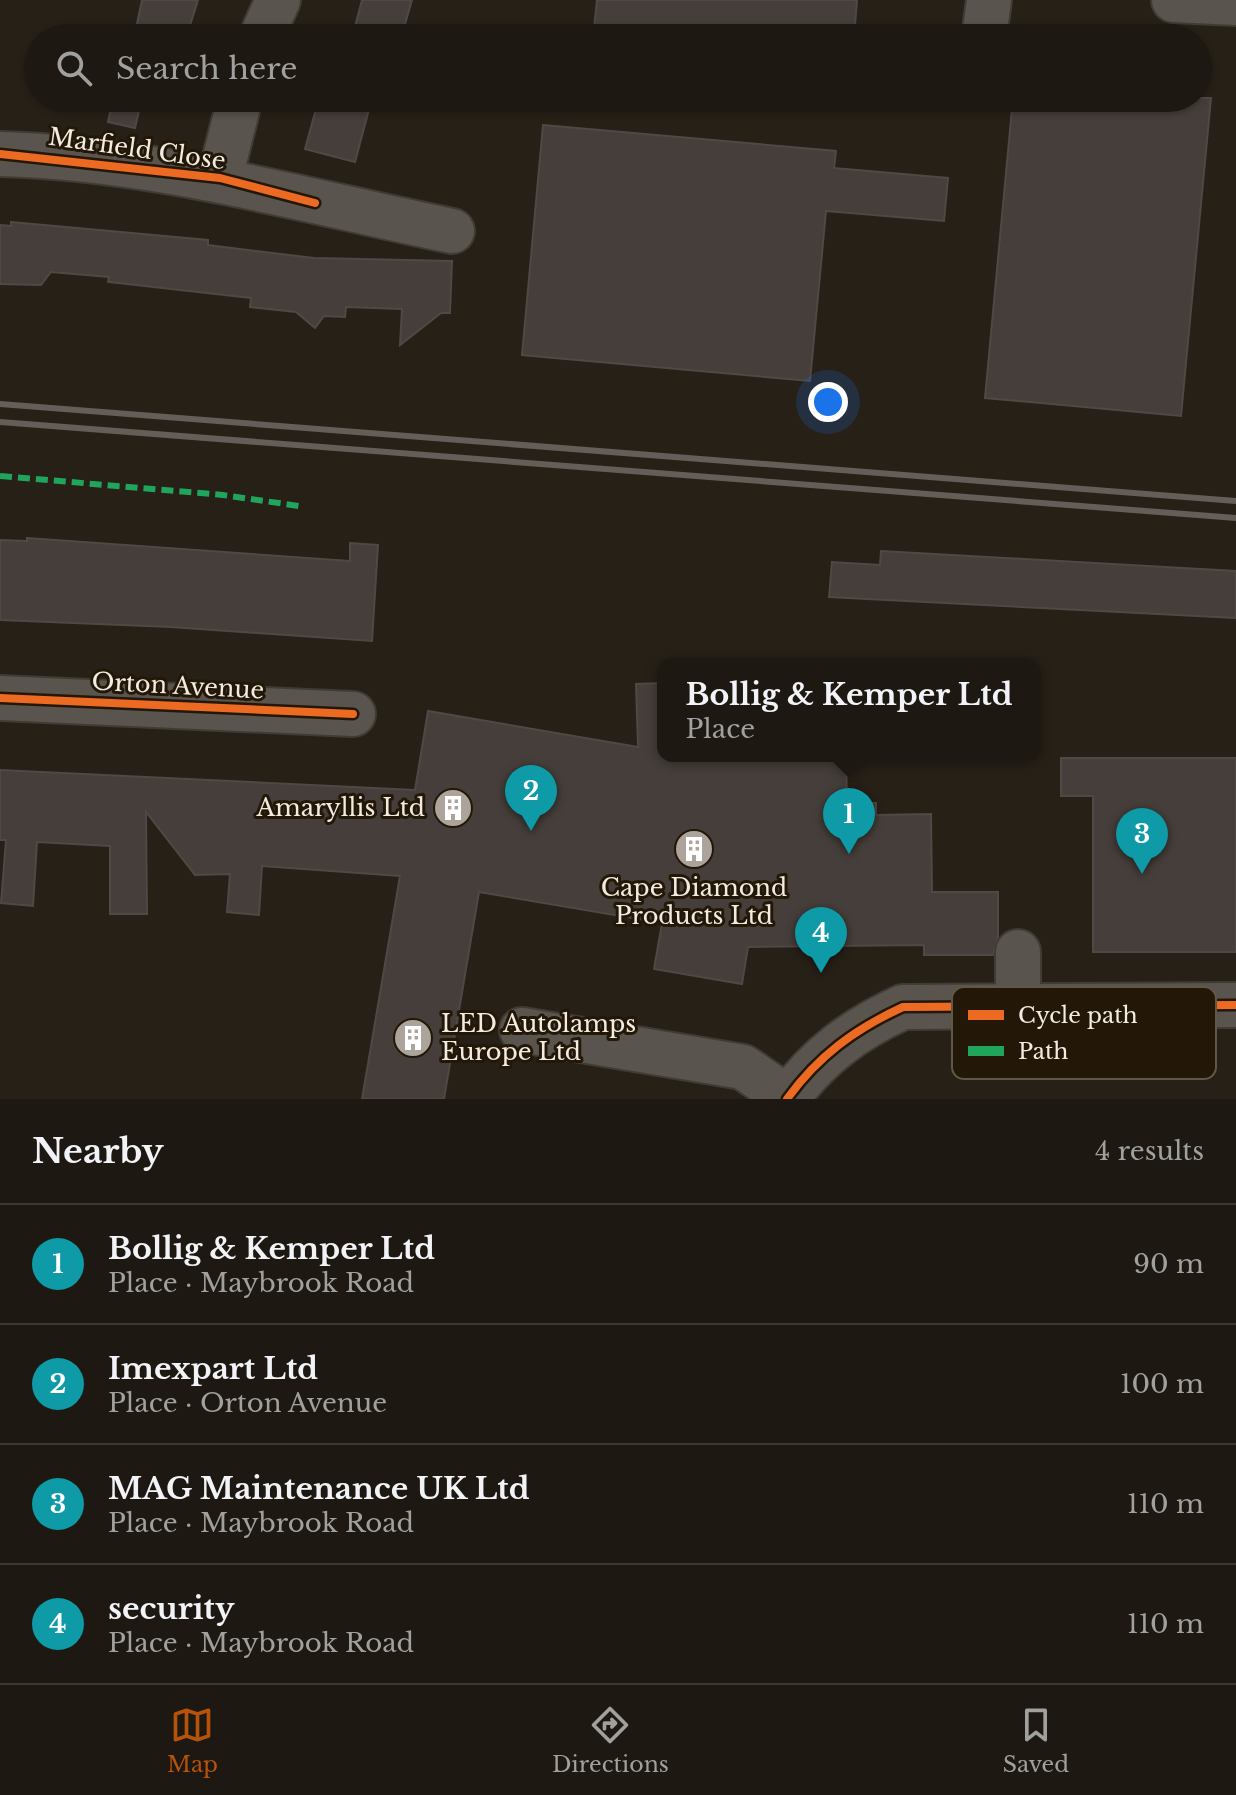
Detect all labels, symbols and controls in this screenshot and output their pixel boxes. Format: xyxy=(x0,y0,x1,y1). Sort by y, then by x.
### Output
search box xyxy=(24,24,1212,112)
icon: search xyxy=(52,46,96,90)
text: Search here xyxy=(116,50,297,87)
street label: Marfield Close xyxy=(47,122,227,175)
your location xyxy=(808,382,848,422)
popup xyxy=(657,658,1041,762)
street label: Orton Avenue xyxy=(91,666,265,705)
text: Bollig & Kemper Ltd xyxy=(685,676,1013,713)
text: Place xyxy=(685,713,755,745)
pin: 2 xyxy=(505,765,557,831)
building icon: Amaryllis Ltd xyxy=(432,787,474,829)
pin: 1 xyxy=(823,788,875,854)
place label: Amaryllis Ltd xyxy=(256,793,425,822)
pin: 3 xyxy=(1116,808,1168,874)
building icon: Cape Diamond Products Ltd xyxy=(673,828,715,870)
place label: Cape Diamond Products Ltd xyxy=(601,873,787,930)
pin: 4 xyxy=(795,907,847,973)
legend xyxy=(952,987,1216,1079)
text: Cycle path xyxy=(1018,1002,1138,1029)
place label: LED Autolamps Europe Ltd xyxy=(441,1009,636,1066)
building icon: LED Autolamps Europe Ltd xyxy=(392,1017,434,1059)
text: Path xyxy=(1018,1038,1069,1065)
text: Nearby xyxy=(32,1130,164,1172)
text: 4 results xyxy=(1095,1135,1204,1167)
text: Bollig & Kemper Ltd xyxy=(108,1230,435,1267)
text: 1 xyxy=(52,1248,64,1280)
text: 90 m xyxy=(1133,1248,1204,1280)
text: Place · Maybrook Road xyxy=(108,1267,414,1299)
text: Imexpart Ltd xyxy=(108,1350,318,1387)
text: 2 xyxy=(50,1368,66,1400)
text: 100 m xyxy=(1120,1368,1204,1400)
text: Place · Orton Avenue xyxy=(108,1387,387,1419)
text: MAG Maintenance UK Ltd xyxy=(108,1470,530,1507)
text: 3 xyxy=(50,1488,66,1520)
text: 110 m xyxy=(1127,1488,1204,1520)
text: Place · Maybrook Road xyxy=(108,1507,414,1539)
text: security xyxy=(108,1590,234,1627)
text: 4 xyxy=(49,1608,67,1640)
text: 110 m xyxy=(1127,1608,1204,1640)
text: Place · Maybrook Road xyxy=(108,1627,414,1659)
tab: Map xyxy=(167,1703,218,1778)
tab: Directions xyxy=(552,1703,669,1778)
tab: Saved xyxy=(1003,1703,1069,1778)

